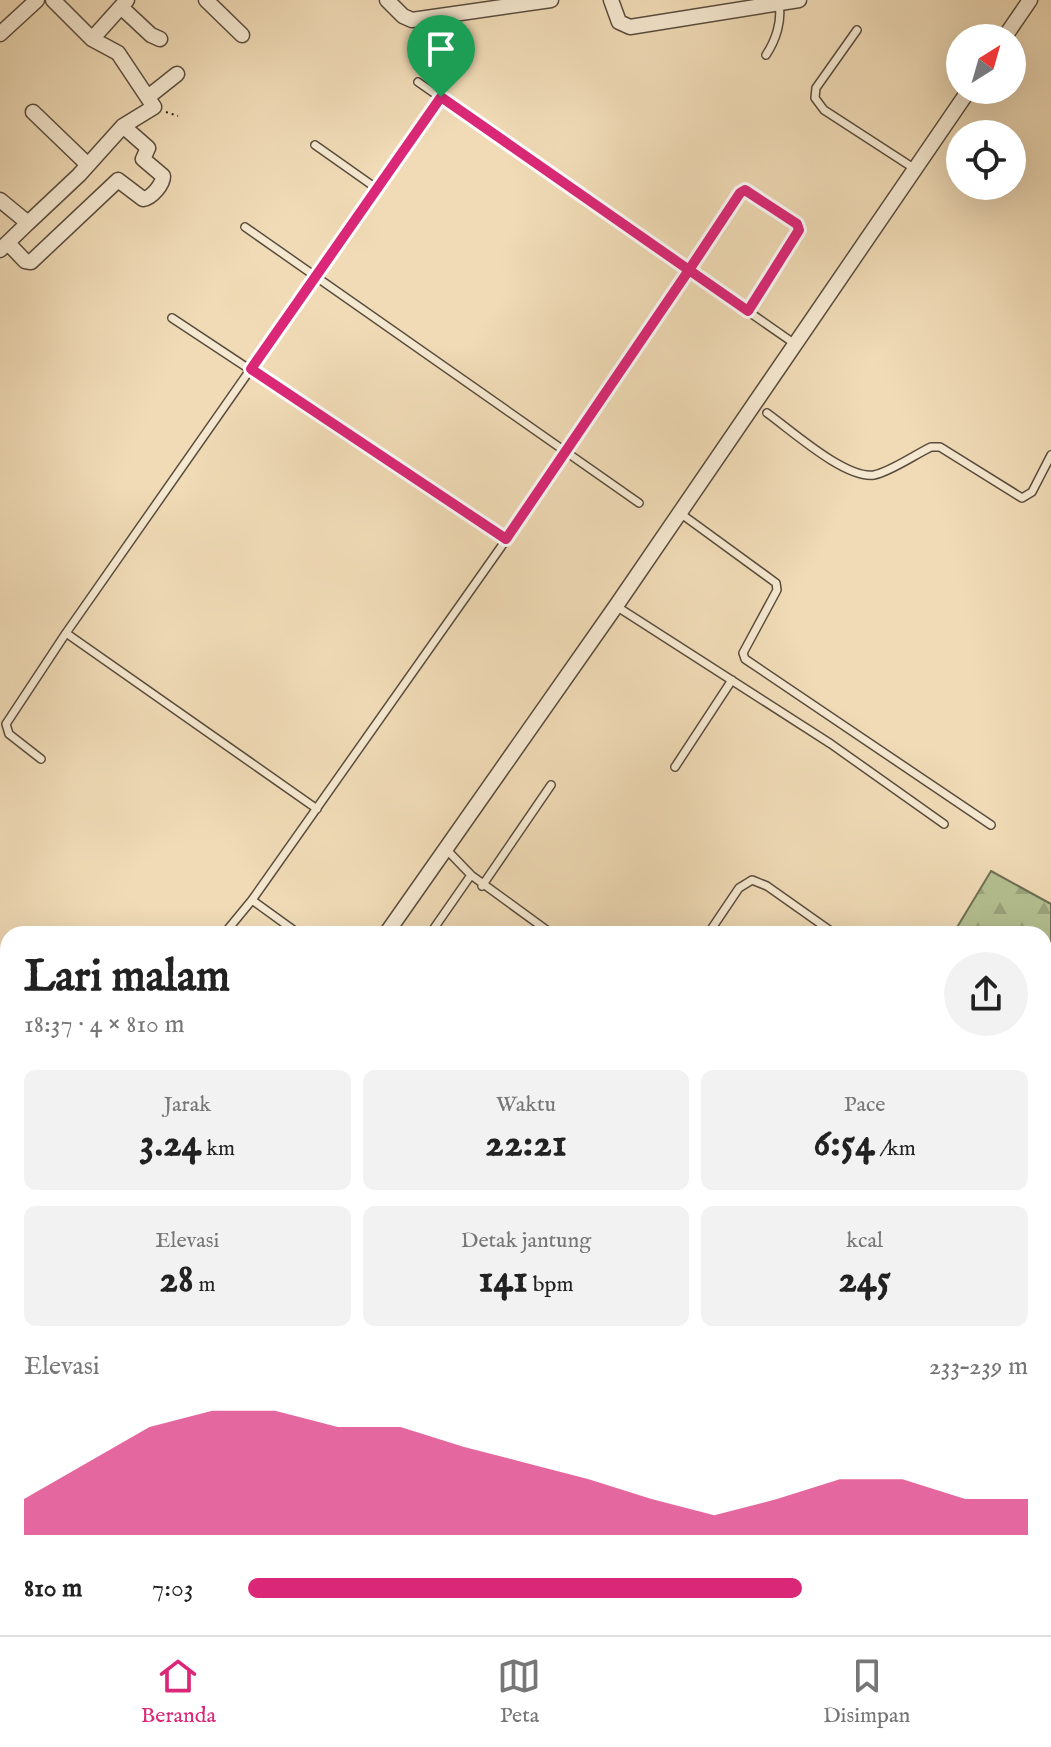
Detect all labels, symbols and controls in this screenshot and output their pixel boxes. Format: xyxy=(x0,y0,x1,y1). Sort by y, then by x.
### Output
pin xyxy=(407,15,475,97)
north arrow xyxy=(946,24,1026,104)
map controls xyxy=(946,24,1026,200)
icon: arrive xyxy=(419,27,463,71)
button: locate xyxy=(946,120,1026,200)
text: Lari malam xyxy=(24,950,230,1006)
button: share xyxy=(944,952,1028,1036)
text: 18:37 · 4 × 810 m xyxy=(24,1008,184,1041)
text: Jarak xyxy=(164,1091,211,1119)
text: Waktu xyxy=(496,1091,556,1119)
text: Pace xyxy=(844,1091,885,1119)
text: 3.24 xyxy=(140,1119,201,1170)
text: 22:21 xyxy=(485,1119,567,1170)
text: 6:54 xyxy=(813,1119,875,1170)
text: km xyxy=(201,1135,235,1163)
text: /km xyxy=(875,1135,916,1163)
text: Elevasi xyxy=(155,1227,219,1255)
text: Detak jantung xyxy=(461,1227,591,1255)
text: kcal xyxy=(846,1227,883,1255)
text: 28 xyxy=(159,1255,194,1306)
text: 141 xyxy=(479,1255,528,1306)
text: 245 xyxy=(838,1255,891,1306)
text: m xyxy=(194,1271,215,1299)
text: bpm xyxy=(528,1271,573,1299)
text: Elevasi xyxy=(24,1350,100,1383)
text: 233–239 m xyxy=(929,1350,1028,1383)
text: 810 m xyxy=(24,1572,82,1605)
text: 7:03 xyxy=(152,1572,194,1605)
tab: Beranda xyxy=(141,1654,216,1730)
tab: Peta xyxy=(497,1654,541,1730)
tab: Disimpan xyxy=(823,1654,910,1730)

